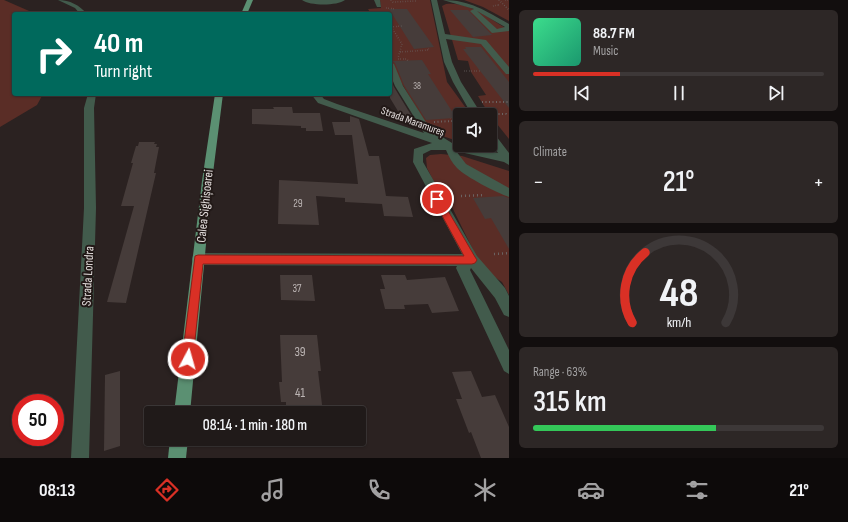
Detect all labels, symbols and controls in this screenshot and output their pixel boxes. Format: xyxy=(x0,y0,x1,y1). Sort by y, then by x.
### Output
text: 88.7 FM xyxy=(593,24,635,43)
text: 40 m xyxy=(94,27,143,60)
icon: right xyxy=(28,28,80,80)
text: Music xyxy=(593,43,618,59)
text: Turn right xyxy=(94,61,152,82)
house number: 38 xyxy=(413,81,421,92)
icon: previous xyxy=(571,82,593,104)
icon: pause xyxy=(668,82,690,104)
icon: next xyxy=(765,82,787,104)
street label: Strada Maramureș xyxy=(379,104,447,139)
map controls xyxy=(453,108,497,152)
button: sound xyxy=(453,108,497,152)
text: Climate xyxy=(533,144,567,160)
text: 21° xyxy=(663,164,694,200)
street label: Calea Sighișoarei xyxy=(193,169,217,243)
text: − xyxy=(533,169,544,196)
text: + xyxy=(813,169,824,196)
pin xyxy=(420,182,454,216)
icon: arrive xyxy=(426,188,448,210)
house number: 29 xyxy=(293,197,303,210)
street label: Strada Londra xyxy=(78,246,98,307)
text: 48 xyxy=(659,268,698,317)
house number: 37 xyxy=(292,282,302,295)
text: km/h xyxy=(666,313,691,330)
position arrow xyxy=(167,338,209,380)
house number: 39 xyxy=(294,344,306,360)
text: Range · 63% xyxy=(533,364,587,380)
text: 315 km xyxy=(533,384,607,420)
house number: 41 xyxy=(295,385,305,401)
speed limit sign: 50 xyxy=(12,394,64,446)
text: 08:14 · 1 min · 180 m xyxy=(203,416,307,435)
icon: directions xyxy=(153,476,181,504)
icon: music xyxy=(259,476,287,504)
icon: phone xyxy=(365,476,393,504)
icon: climate xyxy=(471,476,499,504)
icon: car xyxy=(577,476,605,504)
icon: filters xyxy=(683,476,711,504)
text: 08:13 xyxy=(39,480,75,501)
text: 21° xyxy=(789,480,809,501)

